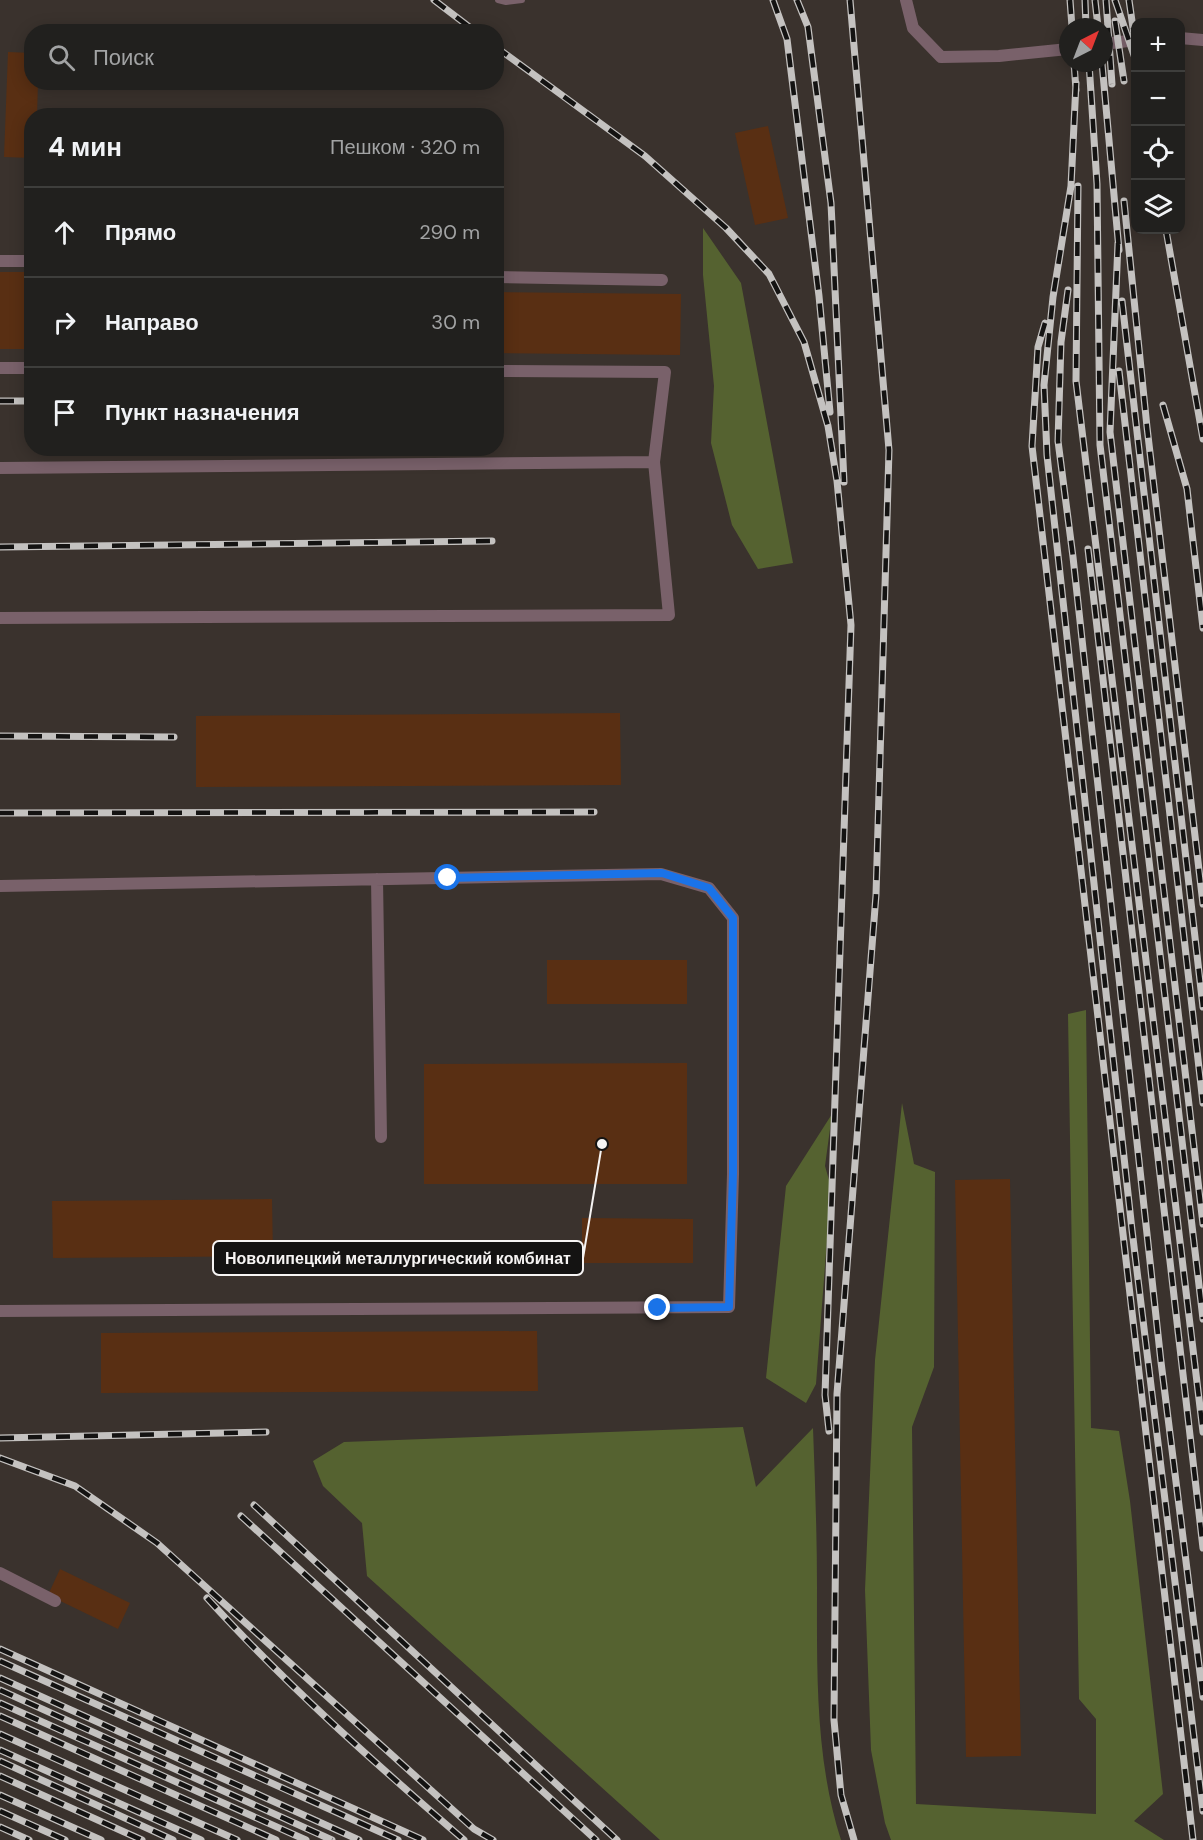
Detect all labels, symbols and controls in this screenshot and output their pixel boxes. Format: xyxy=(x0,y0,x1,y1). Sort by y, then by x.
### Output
north arrow xyxy=(1059,18,1113,72)
map controls xyxy=(1131,18,1185,234)
button: + xyxy=(1131,18,1185,72)
search box xyxy=(24,24,504,90)
icon: search xyxy=(45,41,78,74)
text: Поиск xyxy=(93,43,154,72)
button: − xyxy=(1131,72,1185,126)
button: locate xyxy=(1131,126,1185,180)
text: 4 мин xyxy=(48,130,122,164)
text: Пешком · 320 m xyxy=(330,134,480,160)
button: layers xyxy=(1131,180,1185,234)
icon: ahead xyxy=(48,216,81,249)
text: Прямо xyxy=(105,218,176,247)
text: 290 m xyxy=(419,219,480,245)
icon: right xyxy=(48,306,81,339)
text: Направо xyxy=(105,308,199,337)
text: 30 m xyxy=(431,309,480,335)
icon: arrive xyxy=(48,396,81,429)
text: Пункт назначения xyxy=(105,398,300,427)
route start xyxy=(434,864,460,890)
callout: Новолипецкий металлургический комбинат xyxy=(213,1241,583,1275)
text: Новолипецкий металлургический комбинат xyxy=(225,1248,571,1269)
route end xyxy=(644,1294,670,1320)

